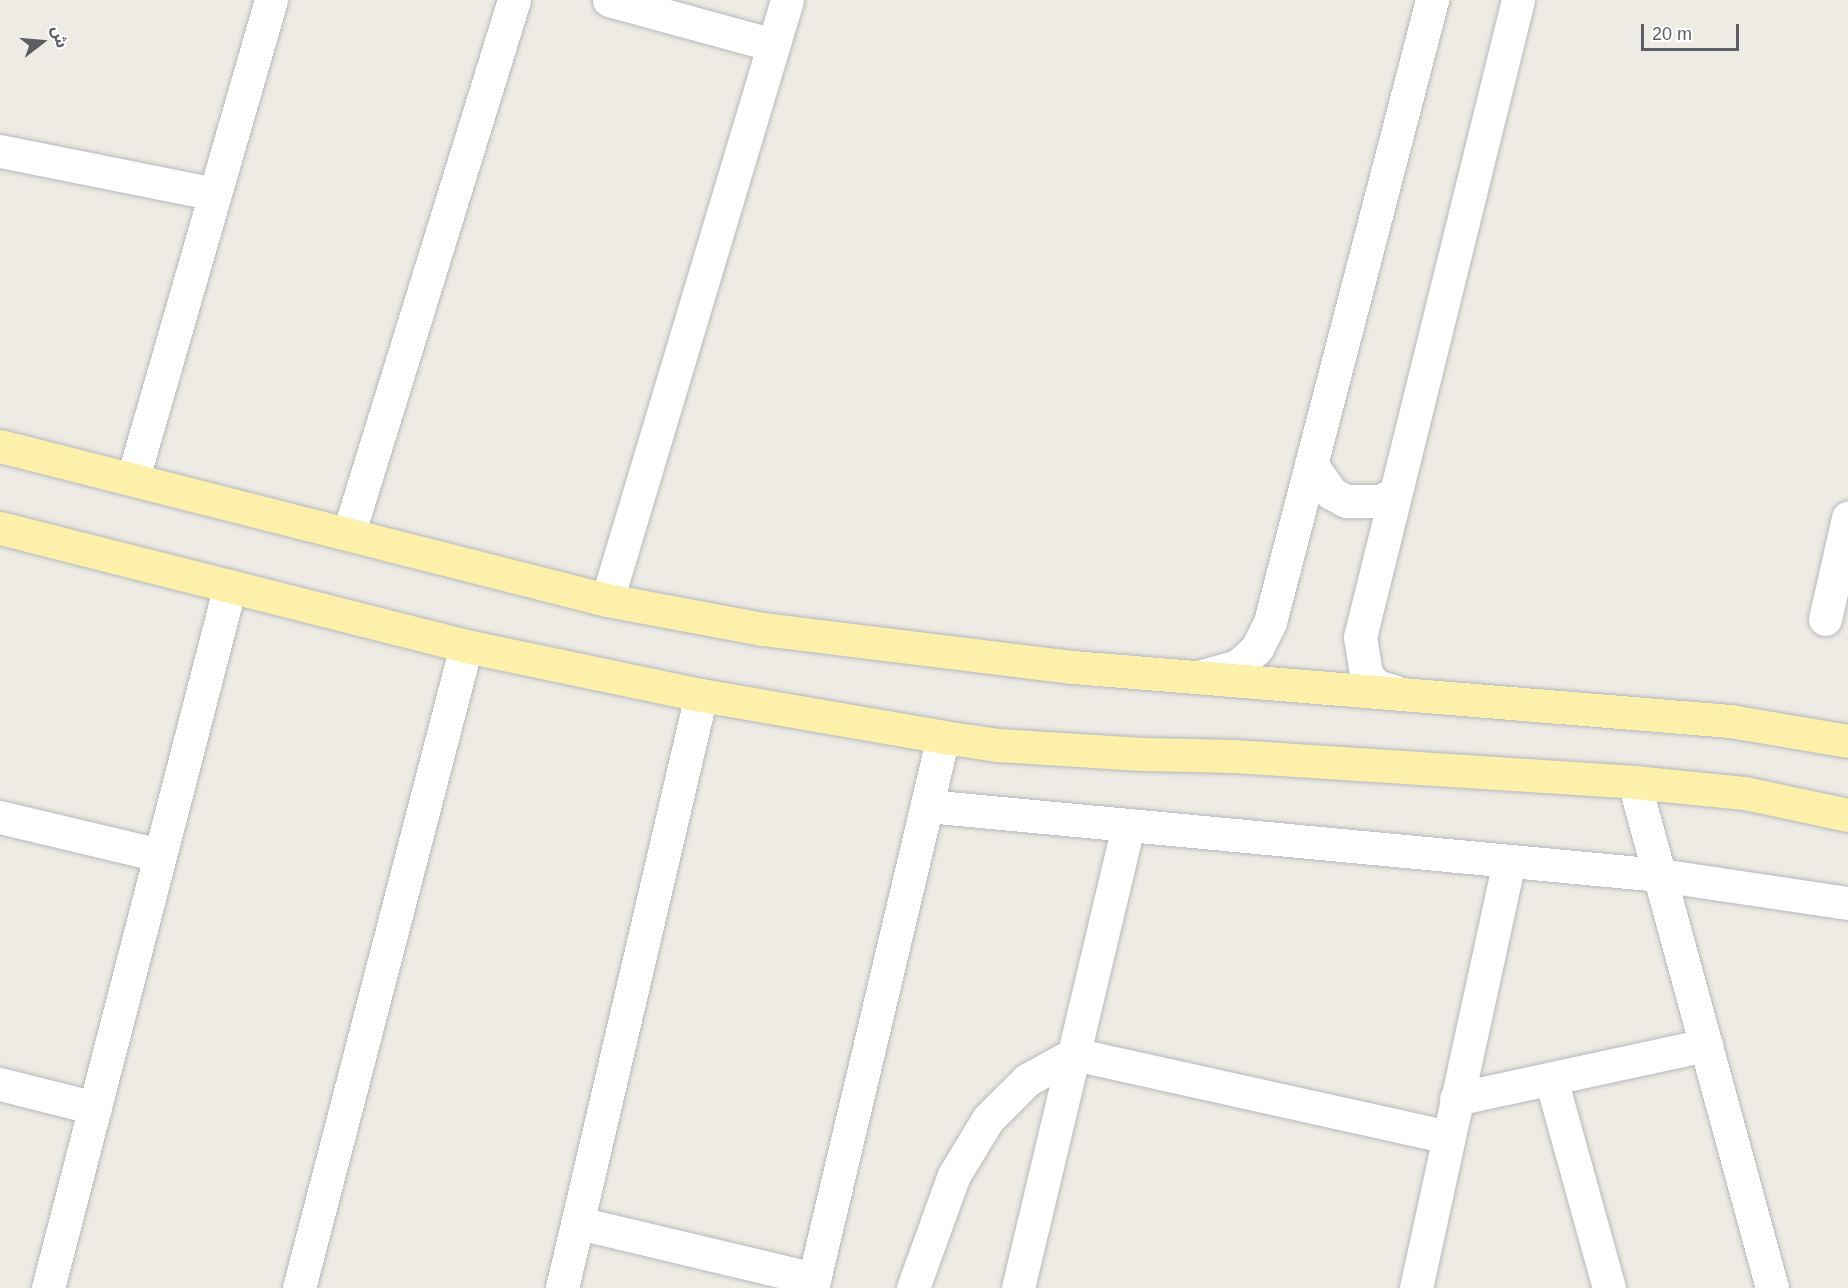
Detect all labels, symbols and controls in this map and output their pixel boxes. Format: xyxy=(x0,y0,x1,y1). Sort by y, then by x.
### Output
north arrow xyxy=(12,12,72,72)
scale bar xyxy=(1644,12,1742,50)
text: ش xyxy=(49,24,71,50)
text: 20 m xyxy=(1652,24,1692,44)

